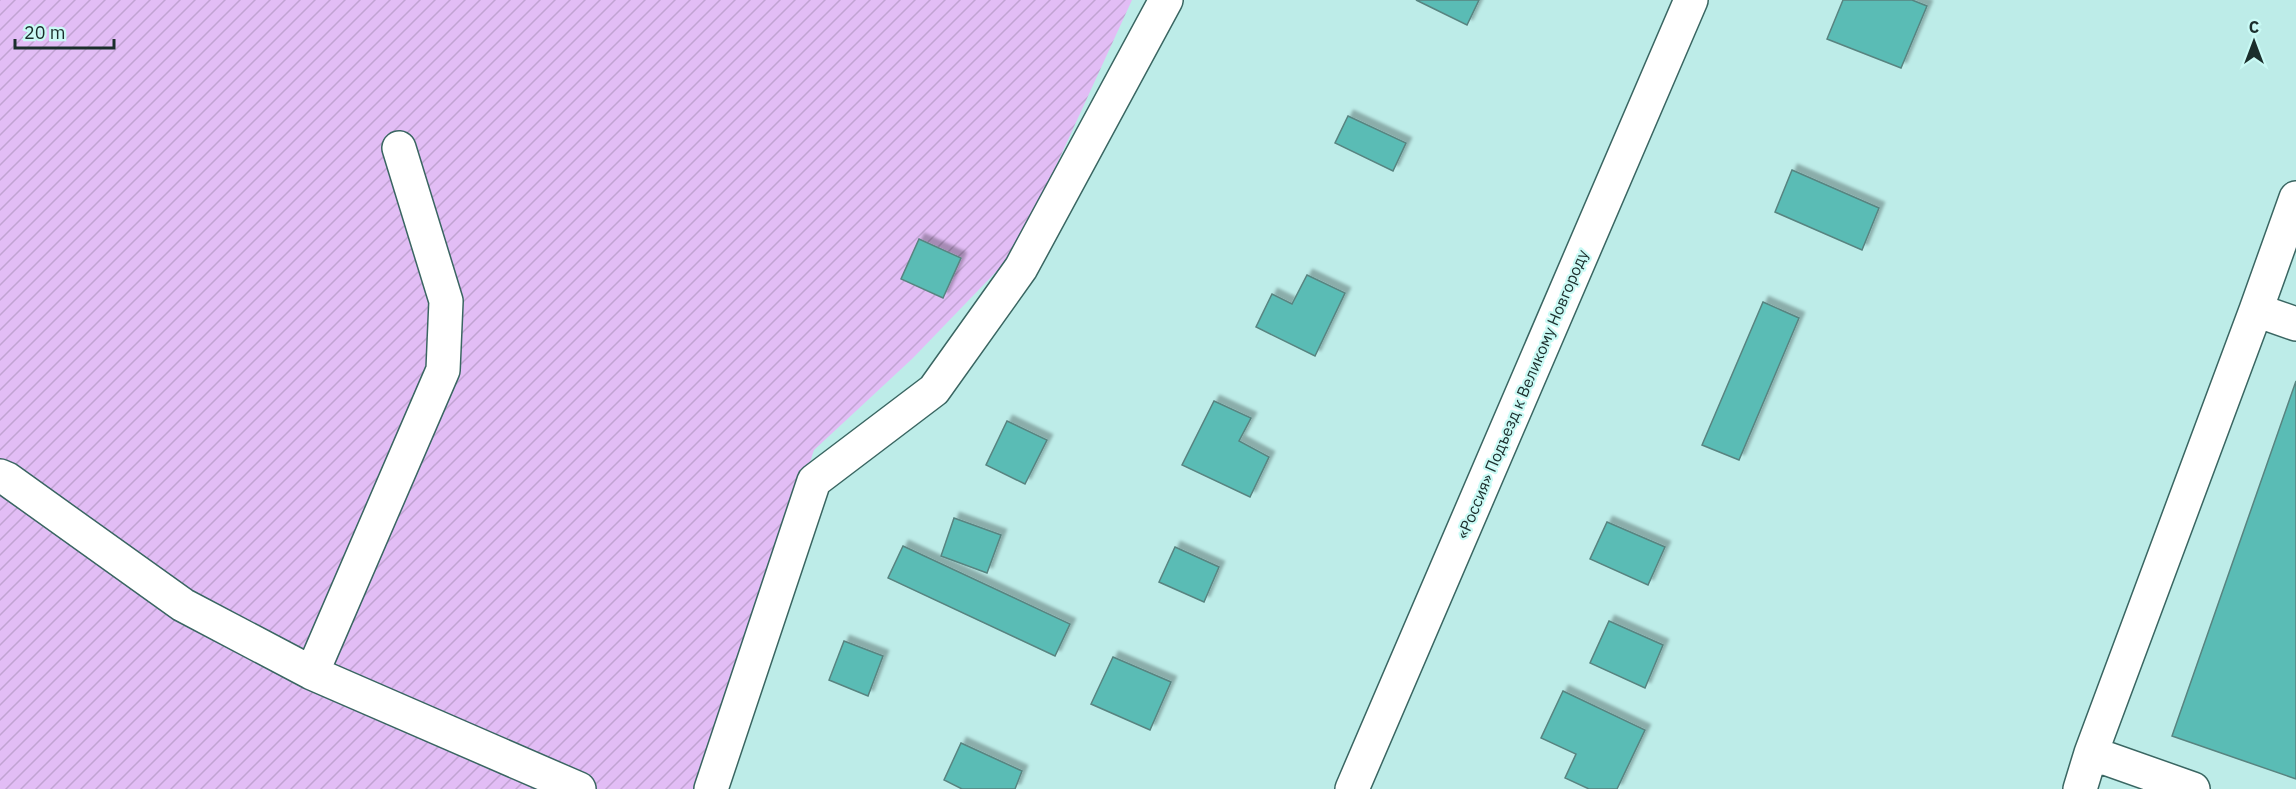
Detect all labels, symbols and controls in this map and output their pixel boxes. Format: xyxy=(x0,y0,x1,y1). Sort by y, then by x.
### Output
scale bar xyxy=(15,12,114,50)
north arrow xyxy=(2224,12,2284,72)
text: С xyxy=(2249,17,2259,37)
text: 20 m xyxy=(24,21,66,44)
street label: «Россия» Подъезд к Великому Новгороду xyxy=(1452,246,1592,542)

